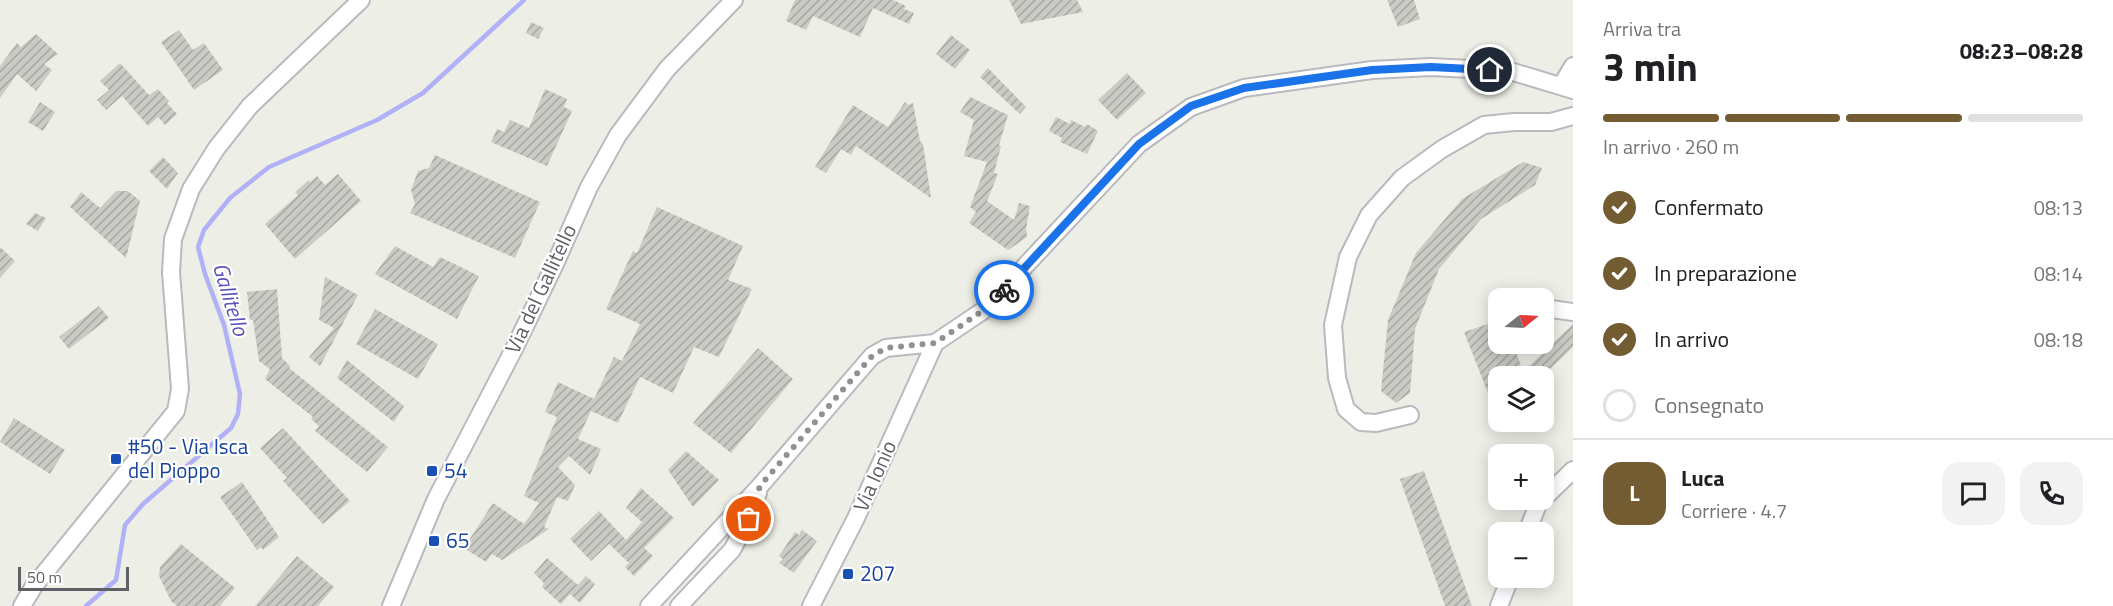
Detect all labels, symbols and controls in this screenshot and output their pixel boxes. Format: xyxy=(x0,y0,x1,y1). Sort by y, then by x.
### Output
text: Arriva tra xyxy=(1603,13,1681,44)
text: 08:23–08:28 xyxy=(1960,34,2083,68)
text: 3 min xyxy=(1603,37,1698,96)
pin xyxy=(1464,44,1515,95)
icon: home xyxy=(1473,53,1506,86)
text: In arrivo · 260 m xyxy=(1603,131,1739,162)
text: Confermato xyxy=(1654,190,1764,224)
icon: check xyxy=(1603,191,1636,224)
text: 08:13 xyxy=(2034,192,2083,223)
street label: Via del Gallitello xyxy=(496,219,584,359)
text: In preparazione xyxy=(1654,256,1797,290)
icon: check xyxy=(1603,257,1636,290)
water label: Gallitello xyxy=(204,258,259,341)
text: 08:14 xyxy=(2034,258,2083,289)
courier xyxy=(974,260,1034,320)
icon: bike xyxy=(988,274,1021,307)
north arrow xyxy=(1488,288,1554,354)
map controls xyxy=(1488,288,1554,588)
text: In arrivo xyxy=(1654,322,1729,356)
icon: check xyxy=(1603,323,1636,356)
text: 08:18 xyxy=(2034,324,2083,355)
button: layers xyxy=(1488,366,1554,432)
text: Consegnato xyxy=(1654,388,1764,422)
place label: #50 - Via Isca del Pioppo xyxy=(128,430,249,486)
street label: Via Ionio xyxy=(844,435,904,516)
button: + xyxy=(1488,444,1554,510)
marker: #50 - Via Isca del Pioppo xyxy=(109,452,123,466)
place label: 54 xyxy=(444,454,468,486)
text: Luca xyxy=(1681,461,1725,495)
button: chat xyxy=(1942,462,2005,525)
button: phone xyxy=(2020,462,2083,525)
marker: 54 xyxy=(425,464,439,478)
text: L xyxy=(1629,476,1640,510)
pin xyxy=(723,493,774,544)
text: Corriere · 4.7 xyxy=(1681,495,1787,526)
icon: bag xyxy=(732,502,765,535)
button: − xyxy=(1488,522,1554,588)
place label: 65 xyxy=(446,524,470,556)
marker: 65 xyxy=(427,534,441,548)
place label: 207 xyxy=(860,557,895,589)
scale bar xyxy=(18,564,129,592)
text: 50 m xyxy=(27,565,62,589)
marker: 207 xyxy=(841,567,855,581)

